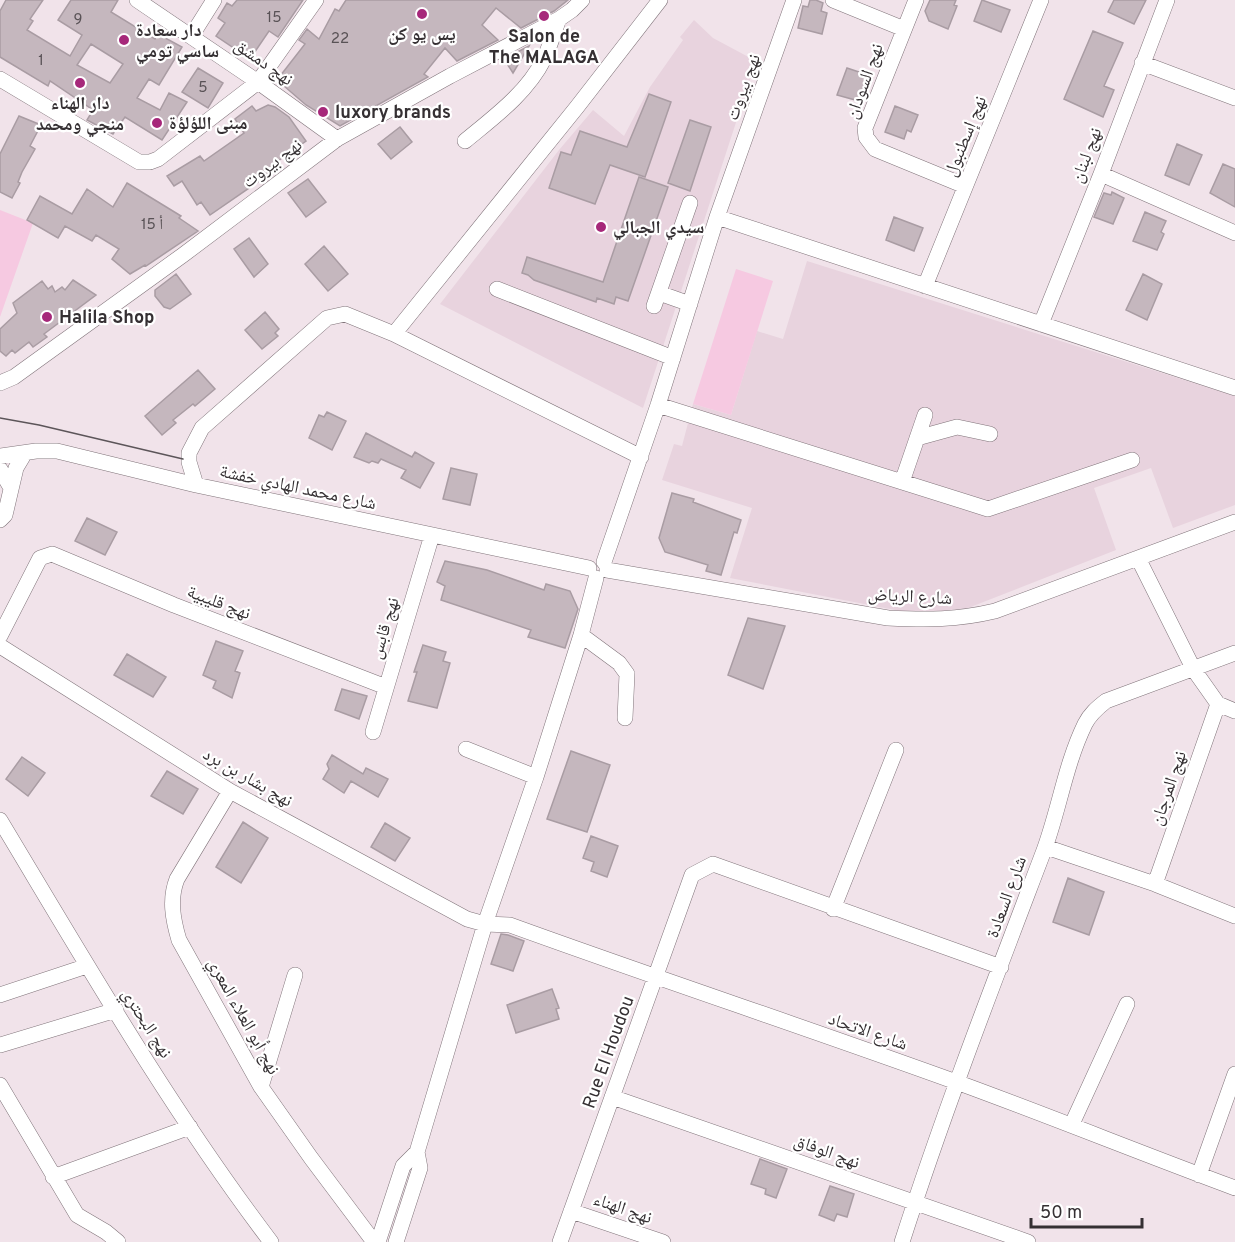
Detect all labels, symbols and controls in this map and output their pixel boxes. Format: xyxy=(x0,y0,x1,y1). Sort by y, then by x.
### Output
marker: يس يو كن xyxy=(415,7,429,21)
house number: 15 xyxy=(267,9,281,28)
marker: Salon de The MALAGA xyxy=(537,9,551,23)
house number: 9 xyxy=(74,11,82,30)
place label: دار سعادة ساسي تومي xyxy=(136,20,219,65)
place label: يس يو كن xyxy=(388,24,456,47)
place label: Salon de The MALAGA xyxy=(489,26,599,70)
house number: 22 xyxy=(331,30,349,49)
marker: دار سعادة ساسي تومي xyxy=(117,33,131,47)
street label: نهج دمشق xyxy=(229,35,297,92)
street label: نهج السودان xyxy=(841,41,890,122)
street label: نهج بيروت xyxy=(722,51,767,124)
house number: 1 xyxy=(38,52,44,71)
marker: دار الهناء منجي ومحمد xyxy=(73,76,87,90)
house number: 5 xyxy=(198,79,208,98)
place label: دار الهناء منجي ومحمد xyxy=(36,93,124,138)
street label: نهج إسطنبول xyxy=(940,93,993,180)
place label: luxory brands xyxy=(335,102,451,125)
marker: luxory brands xyxy=(316,105,330,119)
place label: مبنى اللؤلؤة xyxy=(169,113,248,136)
marker: مبنى اللؤلؤة xyxy=(150,116,164,130)
street label: نهج لبنان xyxy=(1066,125,1108,186)
street label: نهج بيروت xyxy=(238,134,307,194)
house number: 15 أ xyxy=(141,215,163,235)
place label: سيدي الجبالي xyxy=(613,217,704,241)
marker: سيدي الجبالي xyxy=(594,220,608,234)
place label: Halila Shop xyxy=(59,307,154,330)
marker: Halila Shop xyxy=(40,310,54,324)
street label: شارع محمد الهادي خفشة xyxy=(217,461,378,518)
street label: نهج قليبية xyxy=(183,581,254,626)
street label: شارع الرياض xyxy=(867,584,953,611)
street label: نهج قابس xyxy=(365,595,406,662)
street label: نهج بشار بن برد xyxy=(198,743,296,813)
street label: نهج المرجان xyxy=(1146,748,1193,829)
street label: شارع السعادة xyxy=(982,854,1033,942)
street label: نهج أبو العلاء المعري xyxy=(200,954,285,1080)
street label: نهج البحتري xyxy=(114,985,176,1064)
street label: Rue El Houdou xyxy=(578,993,640,1112)
street label: شارع الاتحاد xyxy=(825,1008,910,1057)
street label: نهج الوفاق xyxy=(790,1130,863,1175)
street label: نهج الهناء xyxy=(590,1189,655,1230)
scale bar xyxy=(1031,1191,1142,1229)
text: 50 m xyxy=(1040,1202,1082,1225)

